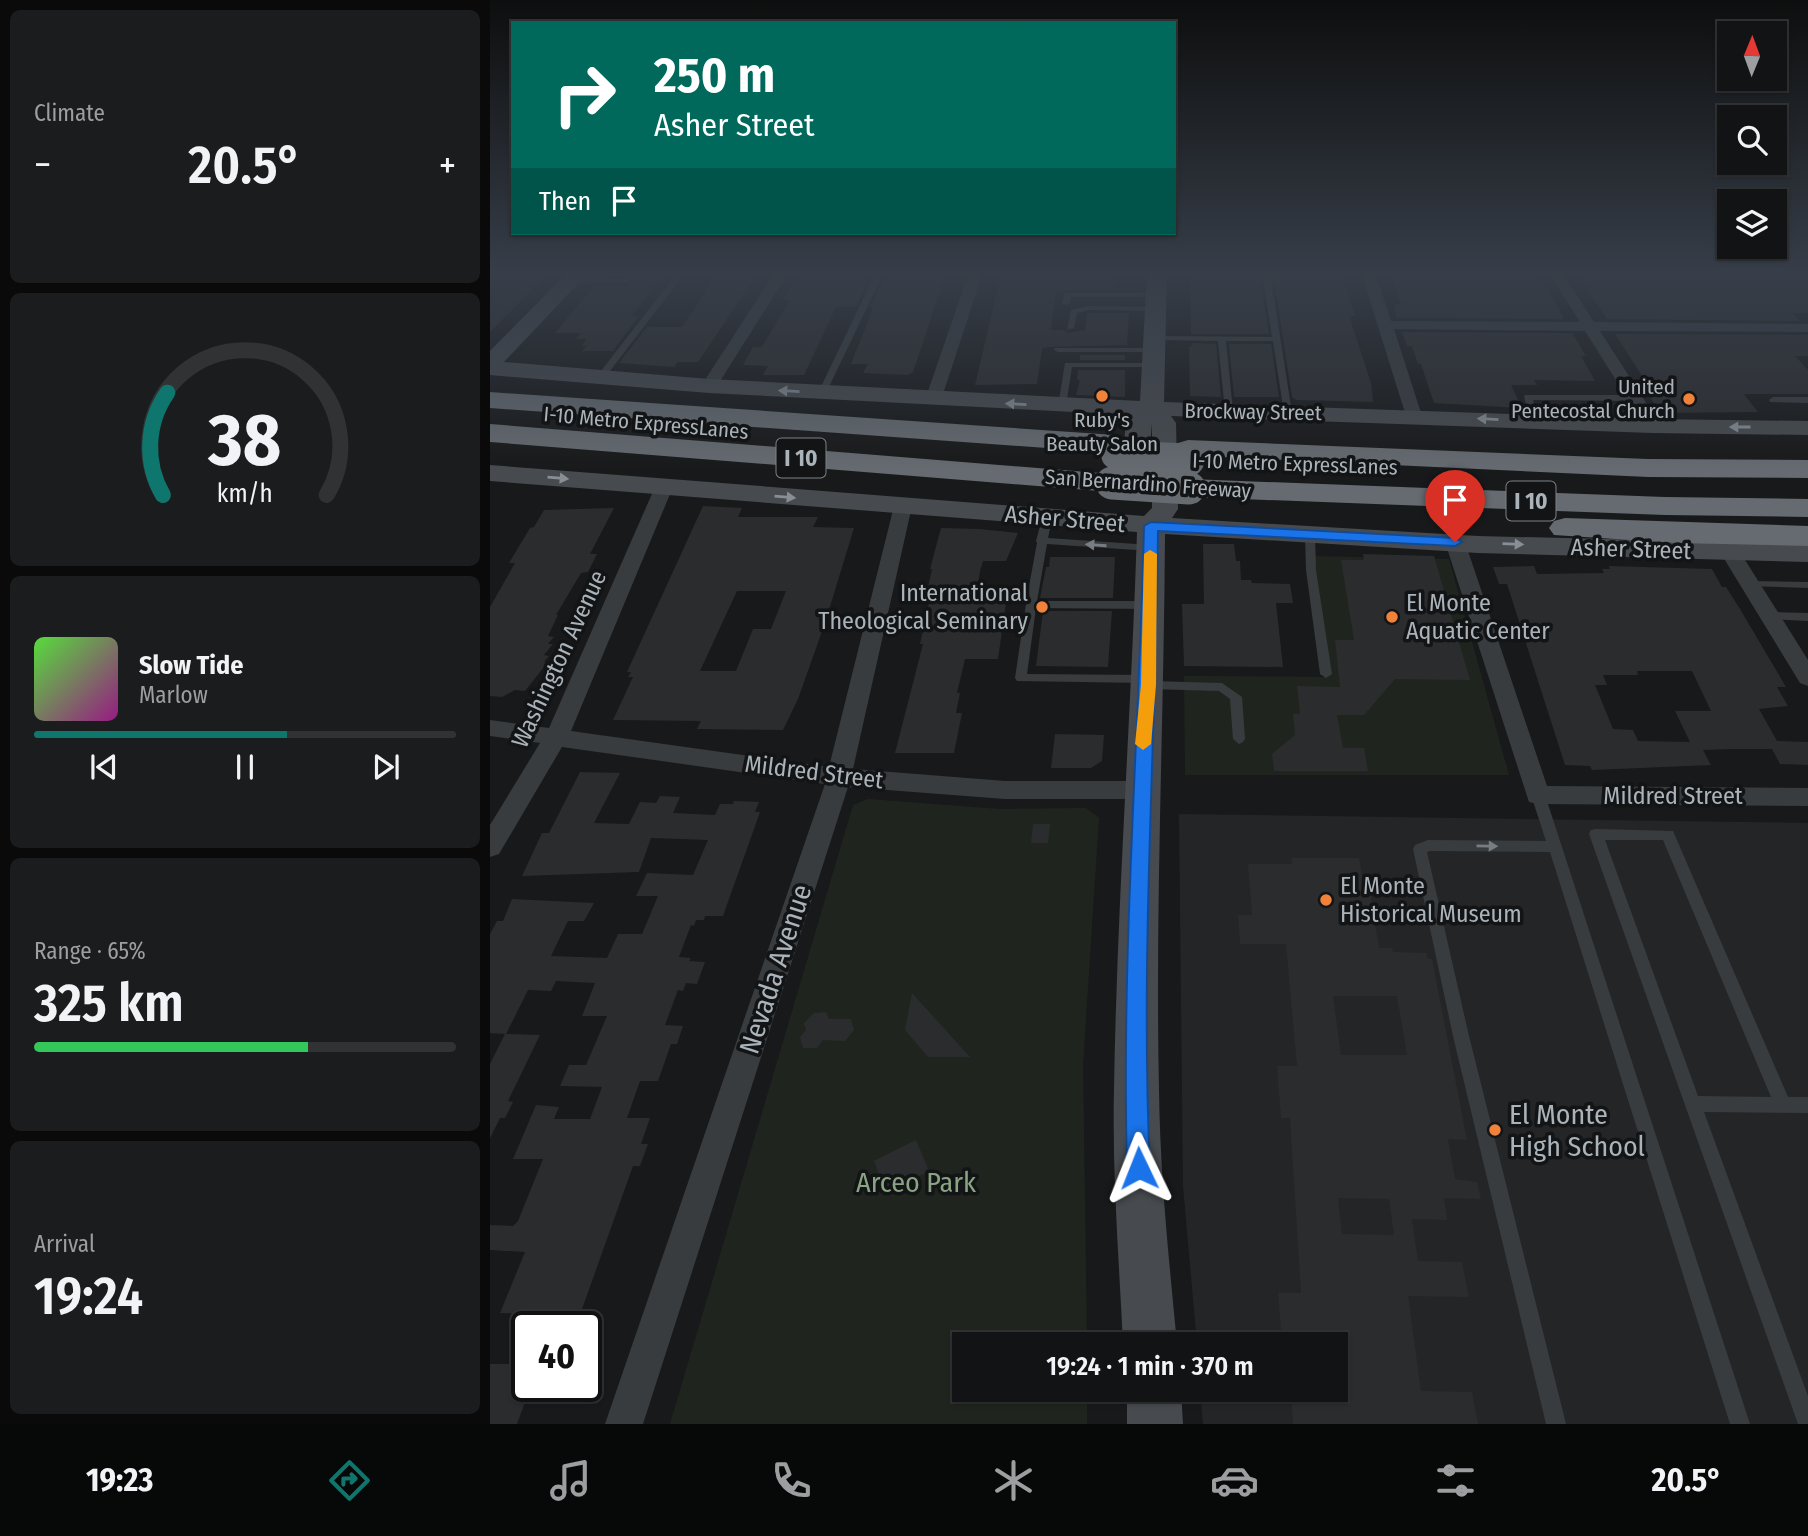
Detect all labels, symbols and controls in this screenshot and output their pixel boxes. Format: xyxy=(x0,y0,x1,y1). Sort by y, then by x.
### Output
north arrow xyxy=(1717,21,1787,91)
map controls xyxy=(1717,21,1787,259)
text: 250 m xyxy=(654,46,775,105)
icon: right xyxy=(539,49,630,140)
text: Climate xyxy=(34,99,105,127)
button: search xyxy=(1717,105,1787,175)
text: Asher Street xyxy=(654,106,815,144)
text: 20.5° xyxy=(188,134,302,197)
text: − xyxy=(34,142,51,188)
text: + xyxy=(439,142,456,188)
icon: arrive xyxy=(605,182,643,220)
text: Then xyxy=(539,186,591,217)
button: layers xyxy=(1717,189,1787,259)
place label: United Pentecostal Church xyxy=(1511,374,1675,424)
one-way arrow xyxy=(777,386,799,397)
marker: Ruby's Beauty Salon xyxy=(1094,388,1110,404)
marker: United Pentecostal Church xyxy=(1681,391,1697,407)
text: 38 xyxy=(208,398,281,485)
street label: Brockway Street xyxy=(1184,398,1322,426)
one-way arrow xyxy=(1004,399,1026,410)
street label: I-10 Metro ExpressLanes xyxy=(542,401,750,445)
place label: Ruby's Beauty Salon xyxy=(1046,407,1158,457)
one-way arrow xyxy=(1477,414,1499,425)
one-way arrow xyxy=(1729,421,1751,433)
road number: I 10 xyxy=(776,438,826,478)
street label: I-10 Metro ExpressLanes xyxy=(1192,447,1398,481)
street label: San Bernardino Freeway xyxy=(1044,464,1252,504)
pin xyxy=(1425,470,1485,542)
one-way arrow xyxy=(547,473,569,484)
text: km/h xyxy=(217,479,273,509)
icon: arrive xyxy=(1436,481,1474,519)
road number: I 10 xyxy=(1506,481,1556,520)
one-way arrow xyxy=(774,492,796,503)
street label: Asher Street xyxy=(1004,500,1126,538)
street label: Asher Street xyxy=(1570,533,1692,565)
one-way arrow xyxy=(1085,539,1107,550)
one-way arrow xyxy=(1502,539,1524,550)
street label: Washington Avenue xyxy=(506,566,612,752)
place label: International Theological Seminary xyxy=(818,579,1028,635)
place label: El Monte Aquatic Center xyxy=(1406,589,1550,645)
marker: International Theological Seminary xyxy=(1034,599,1050,615)
marker: El Monte Aquatic Center xyxy=(1384,609,1400,625)
text: Slow Tide xyxy=(139,650,243,681)
text: Marlow xyxy=(139,681,208,709)
icon: previous xyxy=(85,748,123,786)
icon: pause xyxy=(226,748,264,786)
icon: next xyxy=(367,748,405,786)
street label: Mildred Street xyxy=(743,750,885,794)
street label: Mildred Street xyxy=(1603,782,1743,810)
one-way arrow xyxy=(1476,840,1498,852)
place label: El Monte Historical Museum xyxy=(1340,872,1522,928)
street label: Nevada Avenue xyxy=(733,880,818,1058)
marker: El Monte Historical Museum xyxy=(1318,892,1334,908)
text: Range · 65% xyxy=(34,937,146,965)
text: 325 km xyxy=(34,972,184,1035)
place label: El Monte High School xyxy=(1509,1098,1645,1163)
marker: El Monte High School xyxy=(1487,1122,1503,1138)
position arrow xyxy=(1102,1131,1176,1205)
park label: Arceo Park xyxy=(856,1166,977,1199)
text: Arrival xyxy=(34,1230,95,1258)
text: 19:24 xyxy=(34,1265,143,1328)
speed limit sign: 40 xyxy=(511,1311,602,1402)
text: 19:24 · 1 min · 370 m xyxy=(1046,1351,1254,1382)
icon: directions xyxy=(325,1456,374,1505)
icon: music xyxy=(546,1456,595,1505)
icon: phone xyxy=(767,1456,816,1505)
icon: climate xyxy=(989,1456,1038,1505)
icon: car xyxy=(1210,1456,1259,1505)
icon: filters xyxy=(1431,1456,1480,1505)
text: 19:23 xyxy=(86,1461,153,1499)
text: 20.5° xyxy=(1652,1461,1722,1499)

